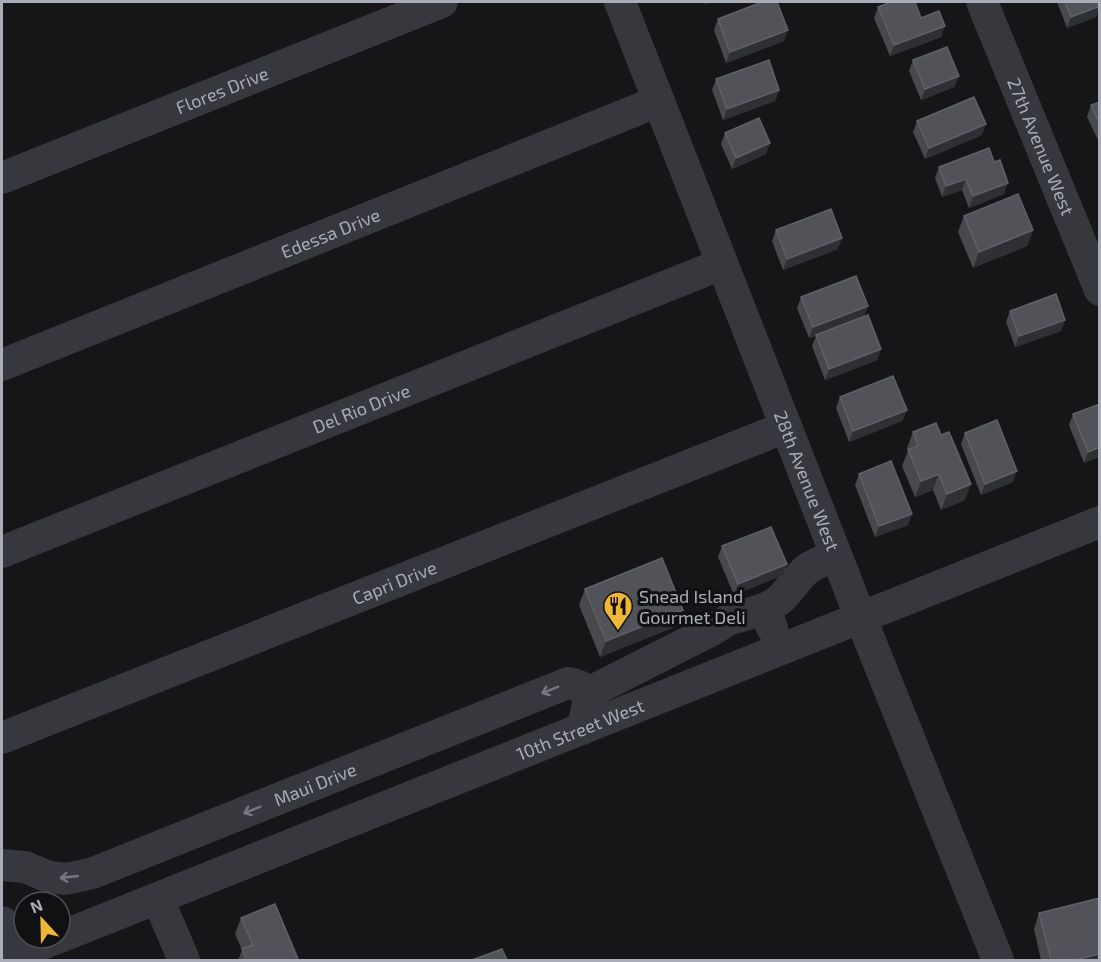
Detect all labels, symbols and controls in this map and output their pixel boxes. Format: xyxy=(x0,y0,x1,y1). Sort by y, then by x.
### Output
street label: Flores Drive xyxy=(173,62,272,118)
street label: 27th Avenue West xyxy=(1003,74,1079,219)
street label: Edessa Drive xyxy=(278,203,383,263)
street label: Del Rio Drive xyxy=(309,379,413,438)
street label: 28th Avenue West xyxy=(770,408,844,554)
street label: Capri Drive xyxy=(349,556,440,609)
place label: Snead Island Gourmet Deli xyxy=(639,585,746,628)
restaurant icon: Snead Island Gourmet Deli xyxy=(602,590,634,632)
one-way arrow xyxy=(541,685,559,696)
street label: 10th Street West xyxy=(513,694,647,765)
street label: Maui Drive xyxy=(270,758,360,811)
one-way arrow xyxy=(243,805,261,816)
one-way arrow xyxy=(60,872,80,883)
north arrow xyxy=(12,890,72,950)
text: N xyxy=(27,895,45,917)

